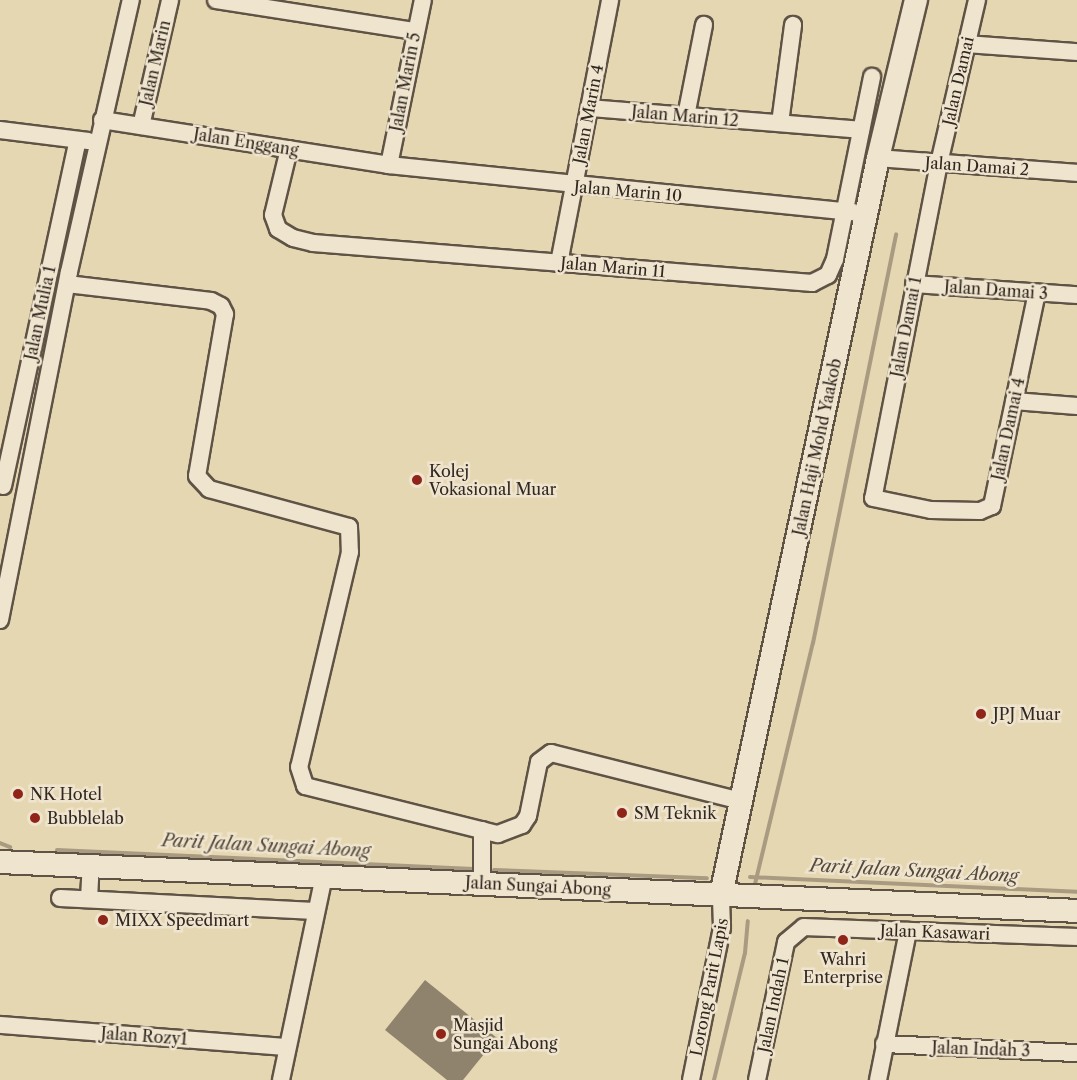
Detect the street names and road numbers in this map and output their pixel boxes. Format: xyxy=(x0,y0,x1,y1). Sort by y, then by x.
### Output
street label: Jalan Marin xyxy=(136,18,174,108)
street label: Jalan Marin 5 xyxy=(386,31,424,133)
street label: Jalan Damai xyxy=(938,35,978,127)
street label: Jalan Marin 4 xyxy=(569,63,607,165)
street label: Jalan Marin 12 xyxy=(631,102,739,130)
street label: Jalan Enggang xyxy=(192,124,300,160)
street label: Jalan Damai 2 xyxy=(924,153,1030,179)
street label: Jalan Marin 10 xyxy=(573,177,683,205)
street label: Jalan Marin 11 xyxy=(560,253,666,281)
street label: Jalan Mulia 1 xyxy=(21,264,59,362)
street label: Jalan Damai 1 xyxy=(887,275,925,379)
street label: Jalan Damai 3 xyxy=(943,277,1049,303)
street label: Jalan Haji Mohd Yaakob xyxy=(789,356,845,538)
street label: Jalan Damai 4 xyxy=(988,376,1028,482)
street label: Jalan Sungai Abong xyxy=(464,873,612,899)
street label: Lorong Parit Lapis xyxy=(686,916,732,1058)
street label: Jalan Kasawari xyxy=(880,920,990,944)
street label: Jalan Indah 1 xyxy=(754,956,792,1054)
street label: Jalan Rozy1 xyxy=(100,1023,188,1049)
street label: Jalan Indah 3 xyxy=(931,1038,1031,1060)

